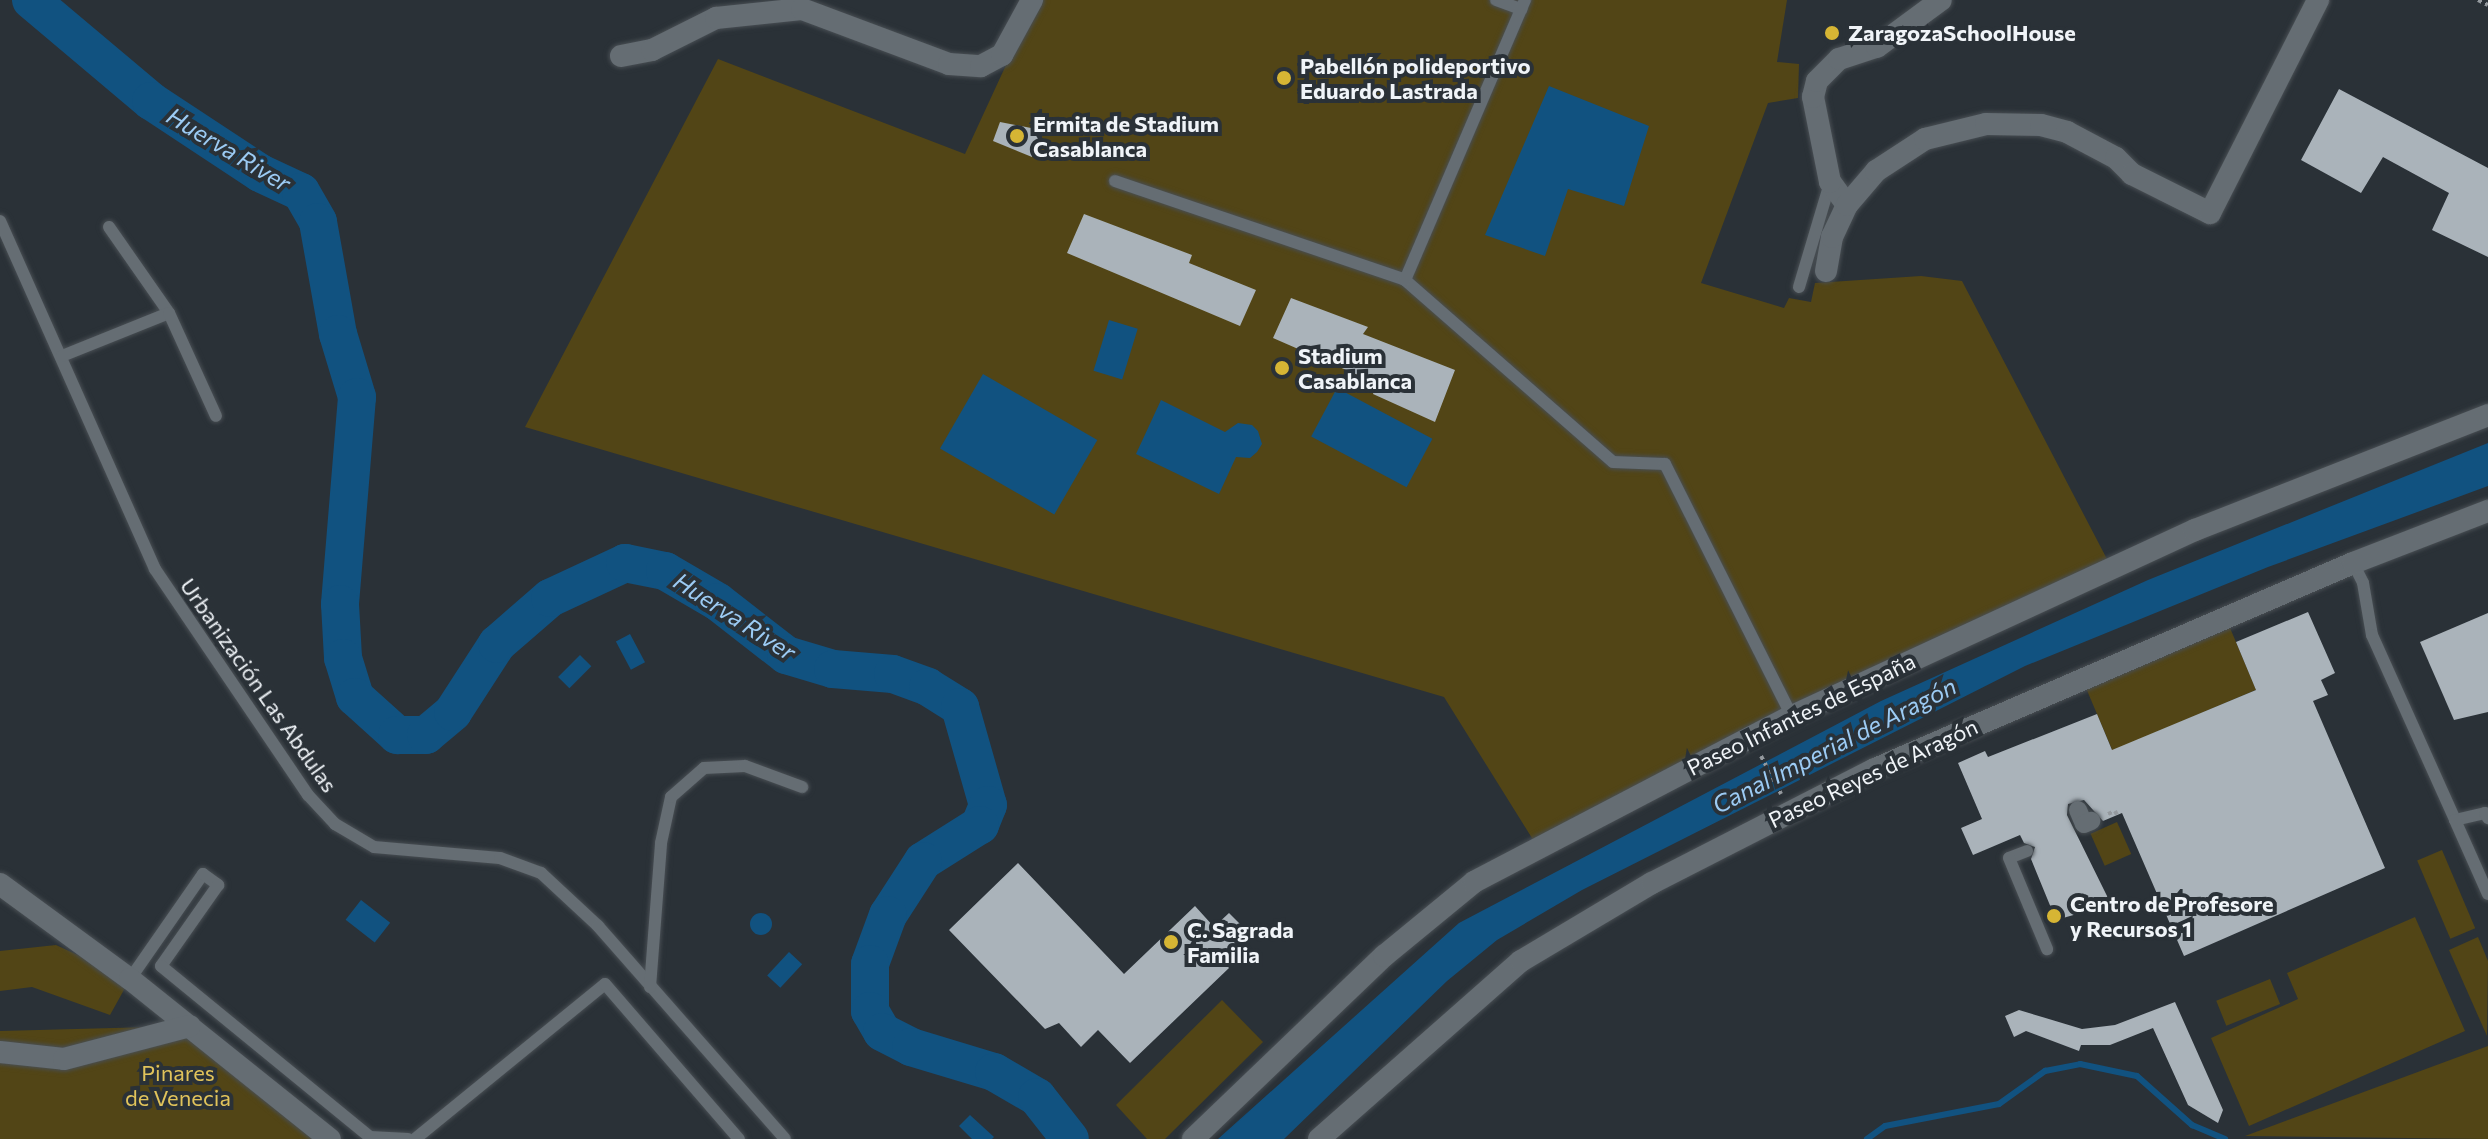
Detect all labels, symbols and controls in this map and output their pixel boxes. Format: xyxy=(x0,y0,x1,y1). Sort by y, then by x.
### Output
place label: ZaragozaSchoolHouse xyxy=(1848,20,2076,46)
marker: ZaragozaSchoolHouse xyxy=(1823,24,1841,42)
place label: Pabellón polideportivo Eduardo Lastrada xyxy=(1300,52,1531,104)
marker: Pabellón polideportivo Eduardo Lastrada xyxy=(1275,69,1293,87)
water label: Huerva River xyxy=(162,101,296,197)
place label: Ermita de Stadium Casablanca xyxy=(1033,110,1219,162)
marker: Ermita de Stadium Casablanca xyxy=(1008,127,1026,145)
place label: Stadium Casablanca xyxy=(1298,342,1412,394)
marker: Stadium Casablanca xyxy=(1273,359,1291,377)
water label: Huerva River xyxy=(669,566,801,666)
street label: Urbanización Las Abdulas xyxy=(175,573,343,797)
street label: Paseo Infantes de España xyxy=(1683,647,1919,781)
water label: Canal Imperial de Aragón xyxy=(1707,671,1961,819)
street label: Paseo Reyes de Aragón xyxy=(1764,713,1982,833)
place label: Centro de Profesore y Recursos 1 xyxy=(2070,890,2273,942)
marker: Centro de Profesore y Recursos 1 xyxy=(2045,907,2063,925)
place label: C. Sagrada Familia xyxy=(1187,916,1294,968)
marker: C. Sagrada Familia xyxy=(1162,933,1180,951)
park label: Pinares de Venecia xyxy=(125,1059,231,1110)

